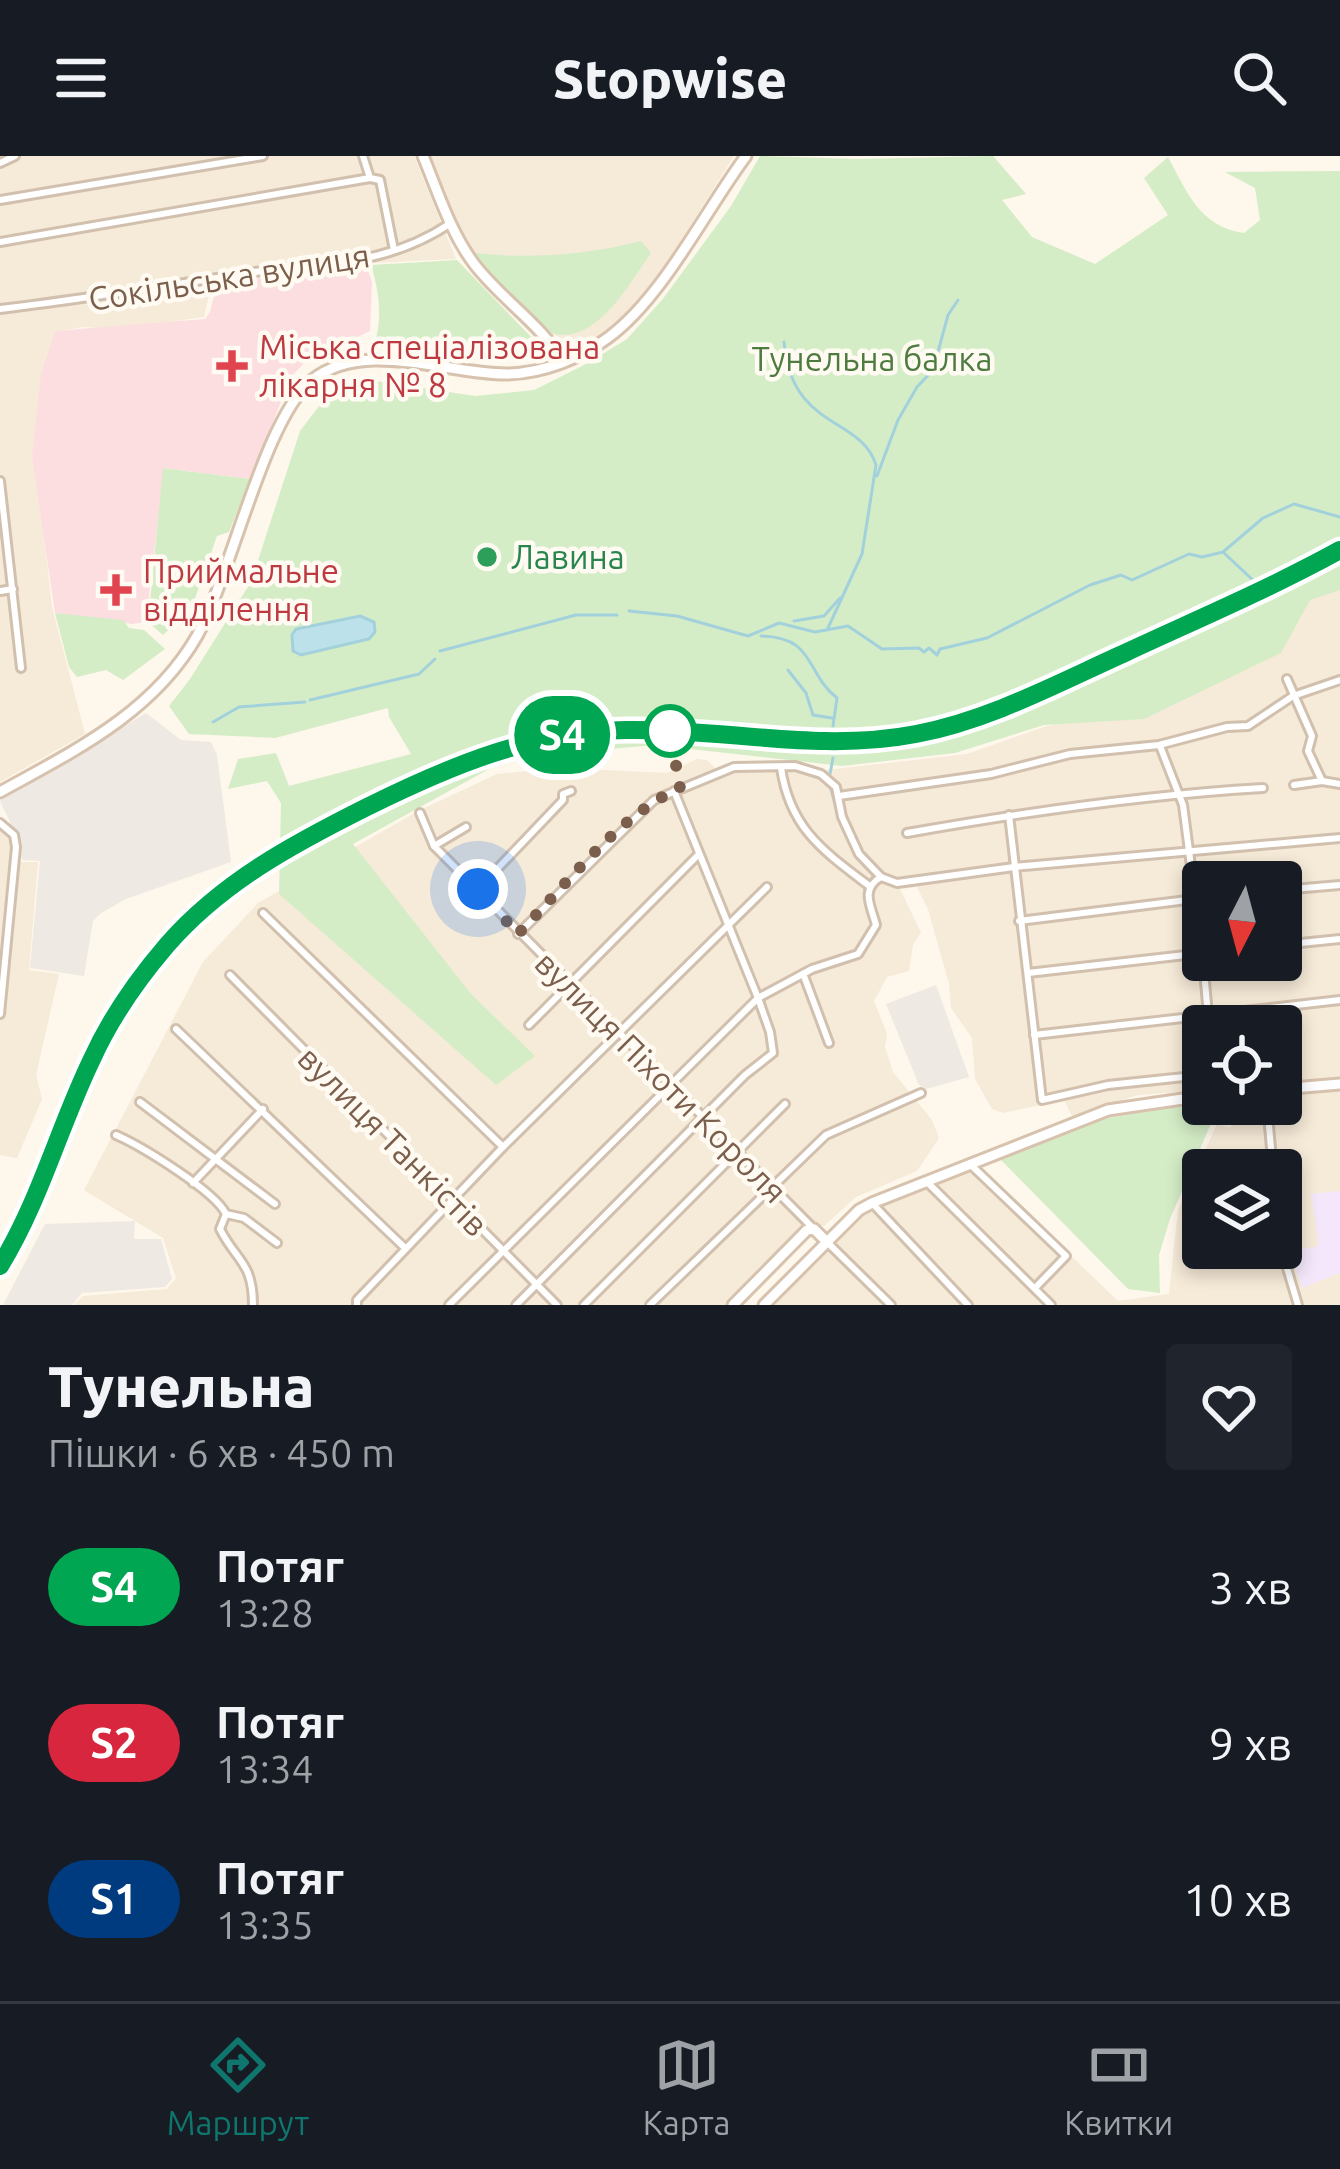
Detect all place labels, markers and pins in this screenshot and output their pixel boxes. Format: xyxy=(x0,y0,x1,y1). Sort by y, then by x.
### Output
place label: Міська спеціалізована лікарня № 8 xyxy=(259,328,600,403)
marker: Міська спеціалізована лікарня № 8 xyxy=(216,350,248,382)
place label: Лавина xyxy=(511,538,625,575)
marker: Лавина xyxy=(474,544,500,570)
place label: Приймальне відділення xyxy=(143,552,339,627)
marker: Приймальне відділення xyxy=(100,574,132,606)
unlabelled marker xyxy=(645,706,695,756)

